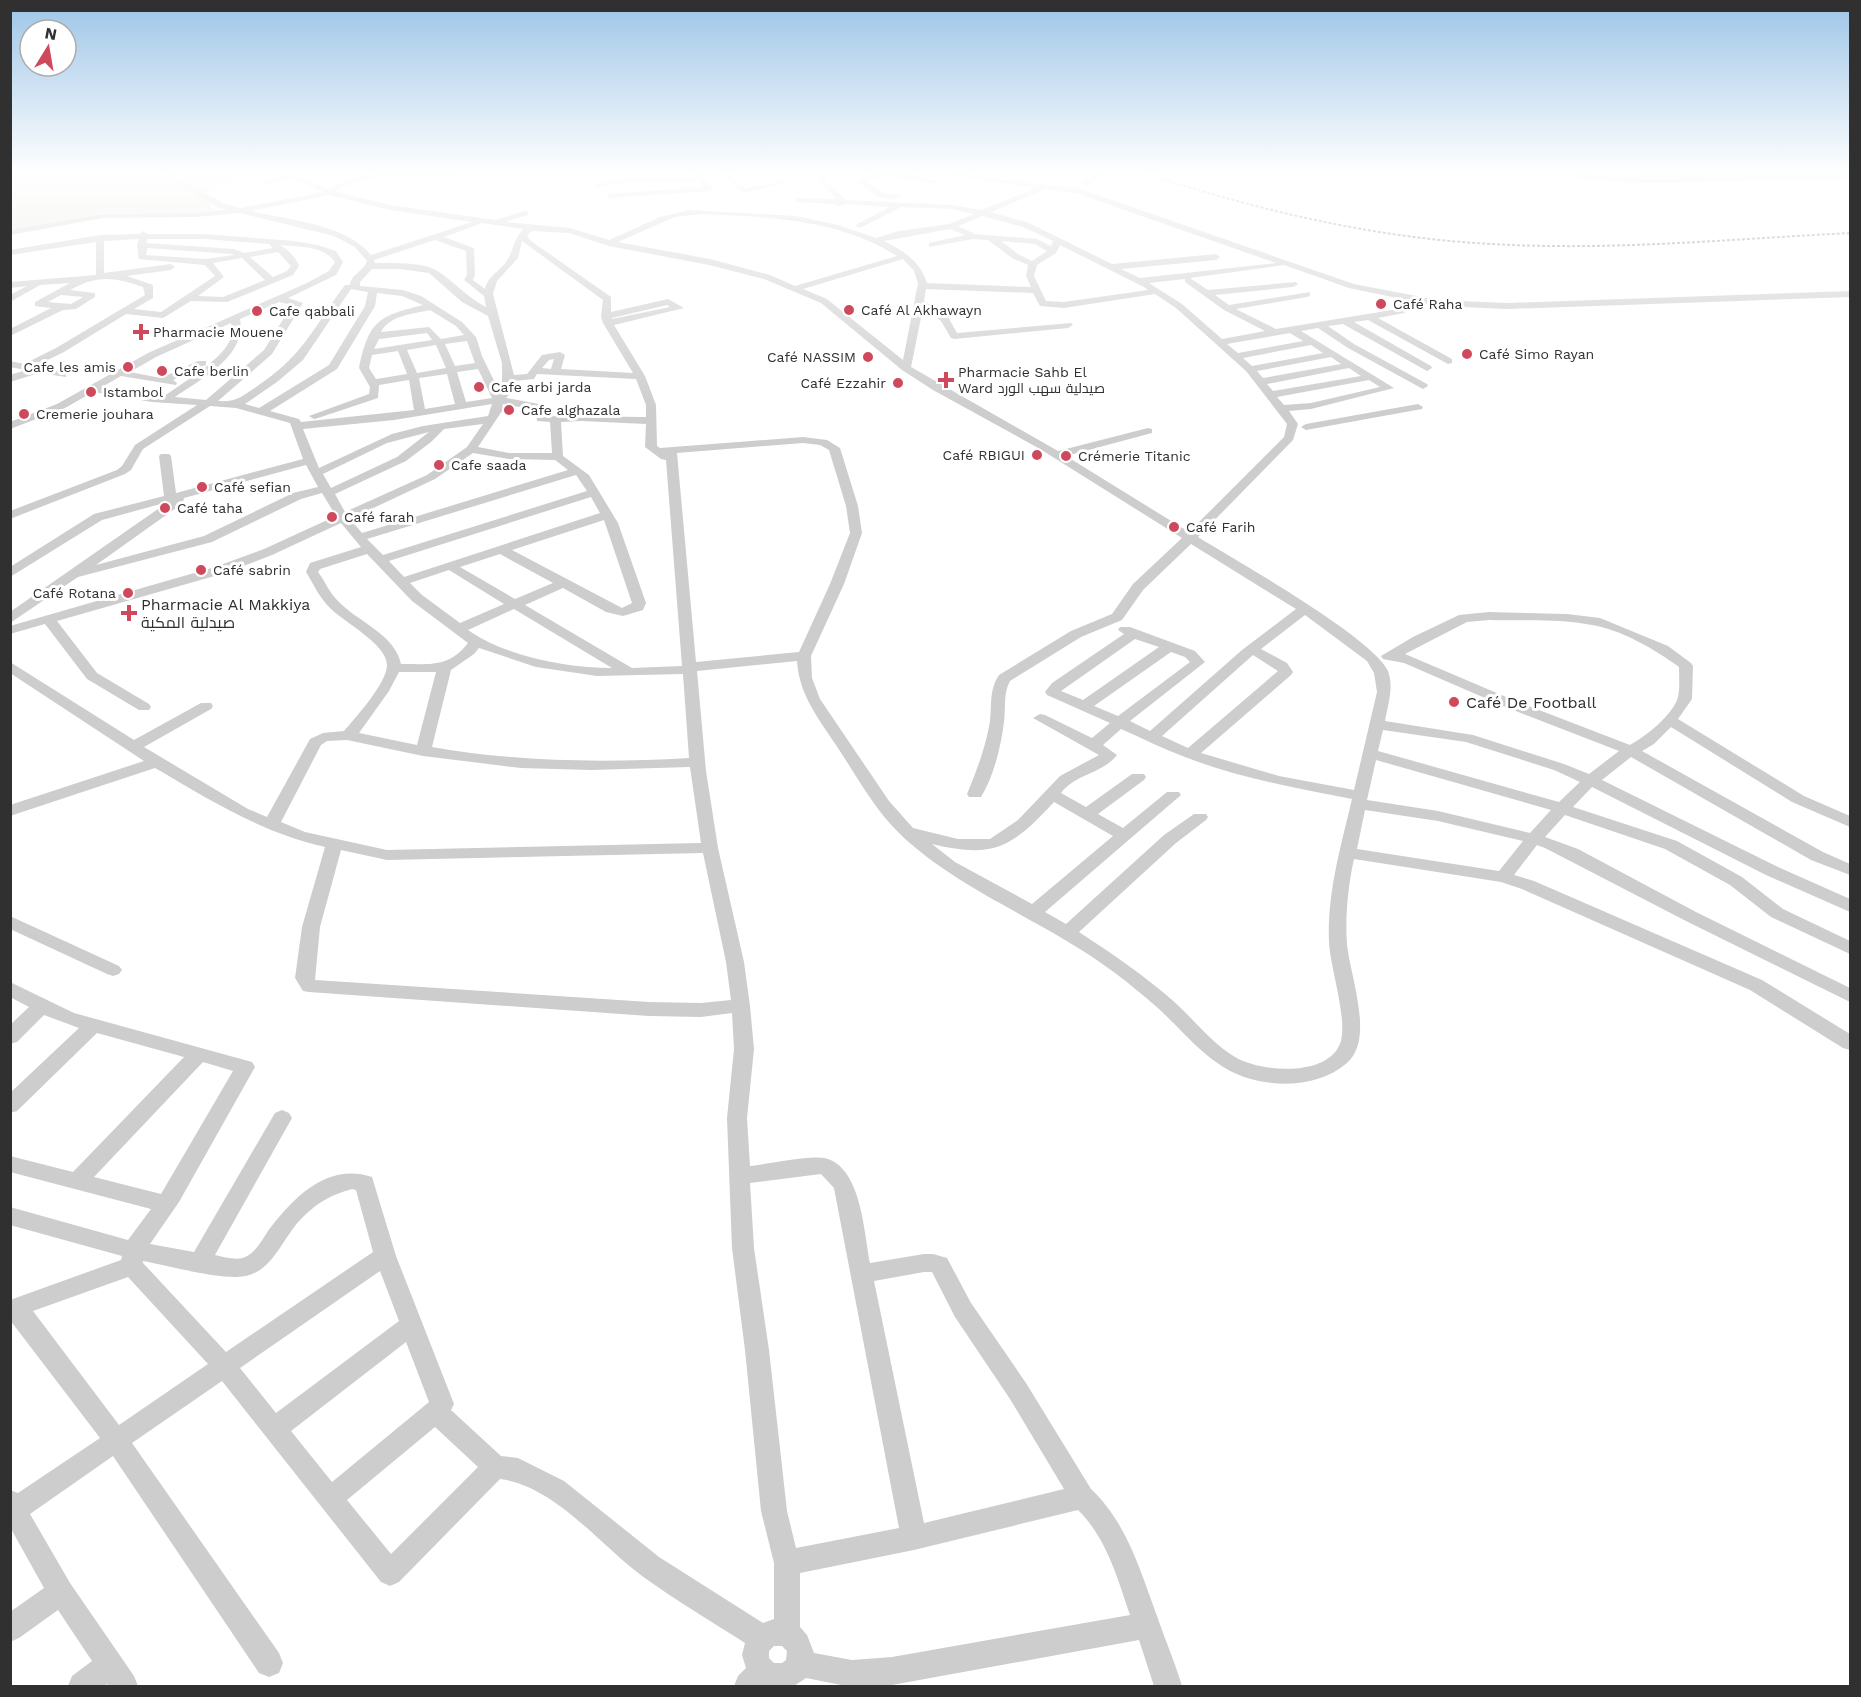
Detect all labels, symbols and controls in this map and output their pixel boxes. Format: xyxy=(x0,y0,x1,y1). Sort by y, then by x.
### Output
north arrow xyxy=(18,18,78,78)
text: N xyxy=(43,23,58,44)
place label: Café Raha xyxy=(1393,296,1463,312)
marker: Café Raha xyxy=(1374,297,1388,311)
place label: Café Al Akhawayn xyxy=(861,302,982,318)
place label: Cafe qabbali xyxy=(269,303,355,319)
marker: Café Al Akhawayn xyxy=(842,303,856,317)
marker: Cafe qabbali xyxy=(250,304,264,318)
place label: Pharmacie Mouene xyxy=(153,324,283,340)
marker: Pharmacie Mouene xyxy=(134,325,148,339)
place label: Café Simo Rayan xyxy=(1479,346,1594,362)
marker: Café Simo Rayan xyxy=(1460,347,1474,361)
place label: Café NASSIM xyxy=(767,349,856,365)
marker: Café NASSIM xyxy=(861,350,875,364)
place label: Cafe les amis xyxy=(24,359,116,375)
marker: Cafe les amis xyxy=(121,360,135,374)
place label: Cafe berlin xyxy=(174,363,249,379)
marker: Cafe berlin xyxy=(155,364,169,378)
place label: Pharmacie Sahb El Ward صيدلية سهب الورد xyxy=(958,364,1105,396)
marker: Pharmacie Sahb El Ward صيدلية سهب الورد xyxy=(939,373,953,387)
place label: Café Ezzahir xyxy=(800,375,886,391)
marker: Café Ezzahir xyxy=(891,376,905,390)
place label: Cafe arbi jarda xyxy=(491,379,591,395)
marker: Cafe arbi jarda xyxy=(472,380,486,394)
place label: Istambol xyxy=(103,384,164,400)
marker: Istambol xyxy=(84,385,98,399)
place label: Cafe alghazala xyxy=(521,402,621,418)
marker: Cafe alghazala xyxy=(502,403,516,417)
place label: Cremerie jouhara xyxy=(36,406,154,422)
marker: Cremerie jouhara xyxy=(17,407,31,421)
place label: Café RBIGUI xyxy=(943,447,1025,463)
marker: Café RBIGUI xyxy=(1030,448,1044,462)
place label: Crémerie Titanic xyxy=(1078,448,1191,464)
marker: Crémerie Titanic xyxy=(1059,449,1073,463)
place label: Cafe saada xyxy=(451,457,527,473)
marker: Cafe saada xyxy=(432,458,446,472)
place label: Café sefian xyxy=(214,479,291,495)
marker: Café sefian xyxy=(195,480,209,494)
place label: Café taha xyxy=(177,500,243,516)
marker: Café taha xyxy=(158,501,172,515)
place label: Café farah xyxy=(344,509,414,525)
marker: Café farah xyxy=(325,510,339,524)
place label: Café Farih xyxy=(1186,519,1255,535)
marker: Café Farih xyxy=(1167,520,1181,534)
place label: Café sabrin xyxy=(213,562,291,578)
marker: Café sabrin xyxy=(194,563,208,577)
place label: Café Rotana xyxy=(33,585,116,601)
marker: Café Rotana xyxy=(121,586,135,600)
place label: Pharmacie Al Makkiya صيدلية المكية xyxy=(141,595,310,632)
marker: Pharmacie Al Makkiya صيدلية المكية xyxy=(122,606,136,620)
place label: Café De Football xyxy=(1466,693,1597,712)
marker: Café De Football xyxy=(1447,695,1461,709)

